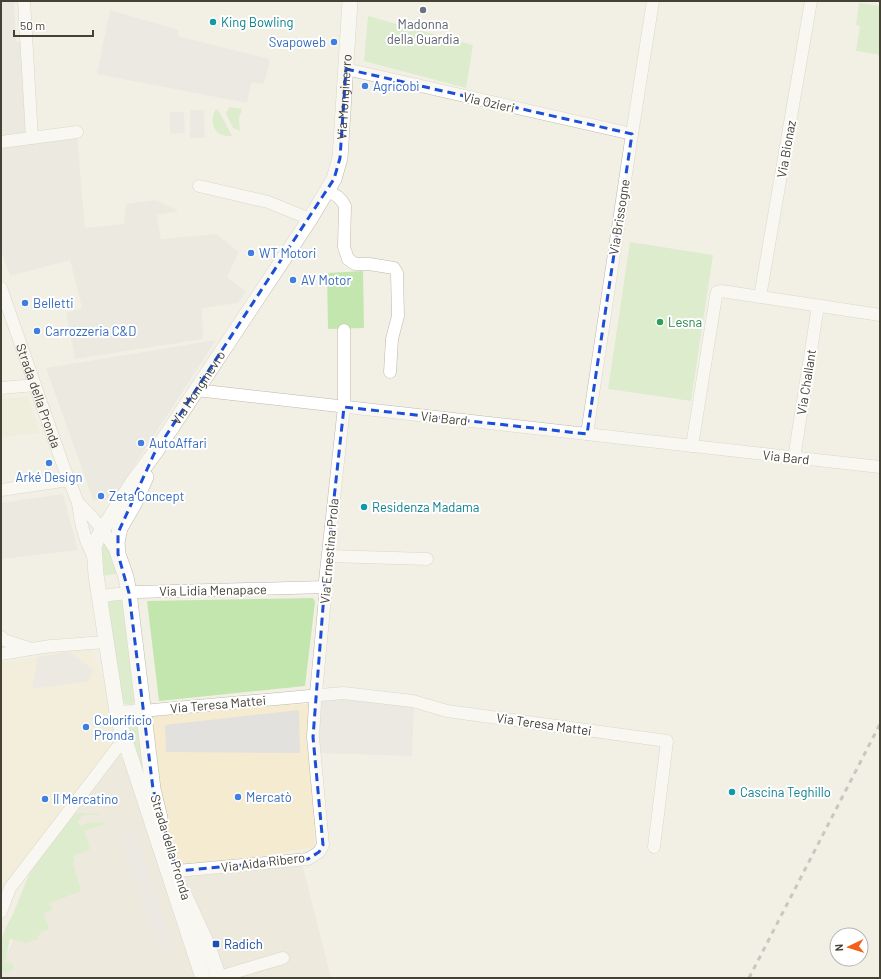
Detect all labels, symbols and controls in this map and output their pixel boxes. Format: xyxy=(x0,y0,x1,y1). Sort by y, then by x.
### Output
marker: Madonna della Guardia xyxy=(418,5,428,15)
scale bar xyxy=(14,12,93,38)
place label: King Bowling xyxy=(221,14,293,30)
place label: Madonna della Guardia xyxy=(387,16,459,47)
marker: King Bowling xyxy=(208,17,218,27)
text: 50 m xyxy=(20,18,45,32)
place label: Svapoweb xyxy=(269,34,326,50)
marker: Svapoweb xyxy=(329,37,339,47)
street label: Via Monginevro xyxy=(333,54,355,140)
place label: Agricobì xyxy=(373,78,419,94)
marker: Agricobì xyxy=(360,81,370,91)
street label: Via Ozieri xyxy=(462,88,516,116)
street label: Via Bionaz xyxy=(773,119,799,179)
street label: Via Brissogne xyxy=(605,178,633,256)
place label: WT Motori xyxy=(259,245,316,261)
marker: WT Motori xyxy=(246,248,256,258)
place label: AV Motor xyxy=(301,272,351,288)
marker: AV Motor xyxy=(288,275,298,285)
place label: Belletti xyxy=(33,295,74,311)
marker: Belletti xyxy=(20,298,30,308)
place label: Lesna xyxy=(668,314,702,330)
marker: Lesna xyxy=(655,317,665,327)
place label: Carrozzeria C&D xyxy=(45,323,136,339)
marker: Carrozzeria C&D xyxy=(32,326,42,336)
street label: Strada della Pronda xyxy=(13,341,64,450)
street label: Via Monginevro xyxy=(168,347,228,428)
street label: Via Challant xyxy=(793,348,819,416)
street label: Via Bard xyxy=(420,408,468,428)
place label: AutoAffari xyxy=(149,435,207,451)
marker: AutoAffari xyxy=(136,438,146,448)
street label: Via Bard xyxy=(762,447,810,467)
marker: Arké Design xyxy=(44,458,54,468)
place label: Arké Design xyxy=(16,469,82,485)
place label: Zeta Concept xyxy=(109,488,184,504)
marker: Zeta Concept xyxy=(96,491,106,501)
street label: Via Ernestina Prola xyxy=(316,497,342,605)
place label: Residenza Madama xyxy=(372,499,479,515)
marker: Residenza Madama xyxy=(359,502,369,512)
street label: Via Lidia Menapace xyxy=(159,581,267,599)
street label: Via Teresa Mattei xyxy=(169,692,267,716)
street label: Via Teresa Mattei xyxy=(495,709,593,739)
place label: Colorificio Pronda xyxy=(94,712,152,743)
marker: Colorificio Pronda xyxy=(81,722,91,732)
place label: Cascina Teghillo xyxy=(740,784,831,800)
marker: Cascina Teghillo xyxy=(727,787,737,797)
place label: Mercatò xyxy=(246,789,292,805)
place label: Il Mercatino xyxy=(53,791,118,807)
street label: Strada della Pronda xyxy=(147,792,195,902)
marker: Mercatò xyxy=(233,792,243,802)
marker: Il Mercatino xyxy=(40,794,50,804)
street label: Via Aida Ribero xyxy=(220,849,306,875)
north arrow xyxy=(829,927,869,967)
place label: Radich xyxy=(224,936,263,952)
marker: Radich xyxy=(211,939,221,949)
text: N xyxy=(832,944,845,952)

